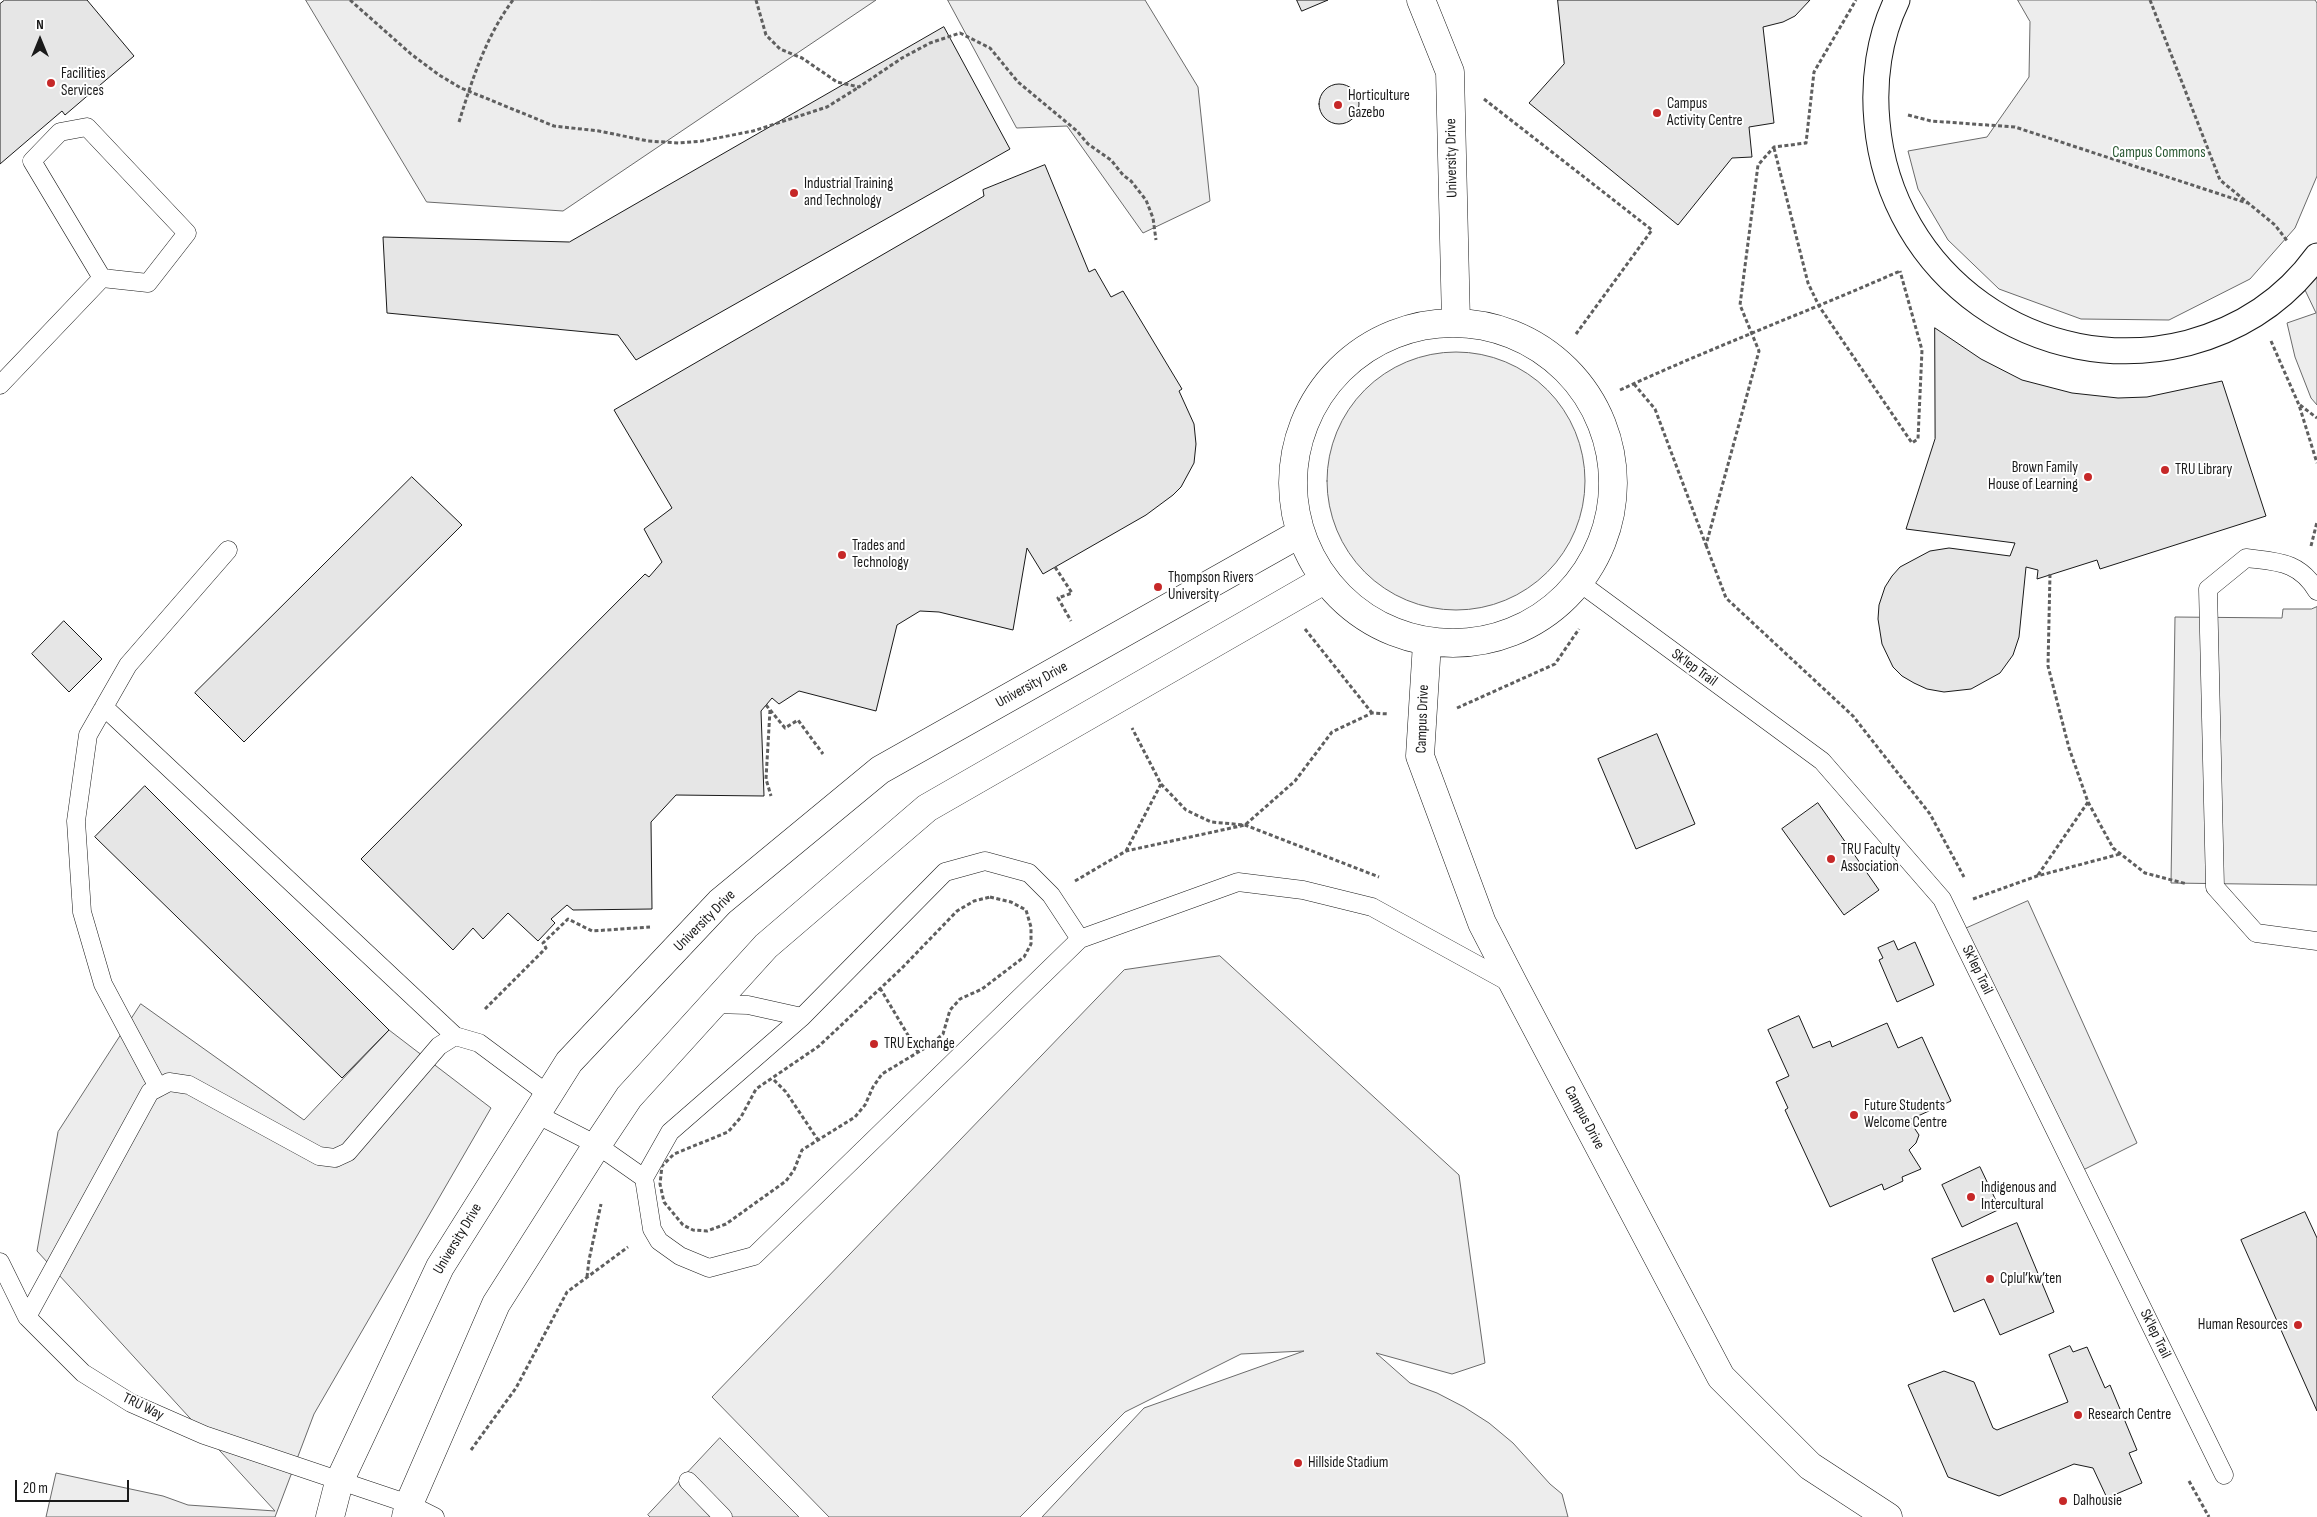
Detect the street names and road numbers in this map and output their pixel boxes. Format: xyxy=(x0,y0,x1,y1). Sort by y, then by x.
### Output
street label: University Drive xyxy=(1442,118,1462,198)
street label: Sk'lep Trail xyxy=(1668,645,1720,691)
street label: University Drive xyxy=(993,658,1071,712)
street label: Campus Drive xyxy=(1413,684,1433,754)
street label: University Drive xyxy=(671,887,739,955)
street label: Sk'lep Trail xyxy=(1957,943,1997,997)
street label: Campus Drive xyxy=(1560,1083,1608,1153)
street label: University Drive xyxy=(430,1200,486,1278)
street label: Sk'lep Trail xyxy=(2135,1307,2175,1361)
street label: TRU Way xyxy=(119,1389,167,1425)

